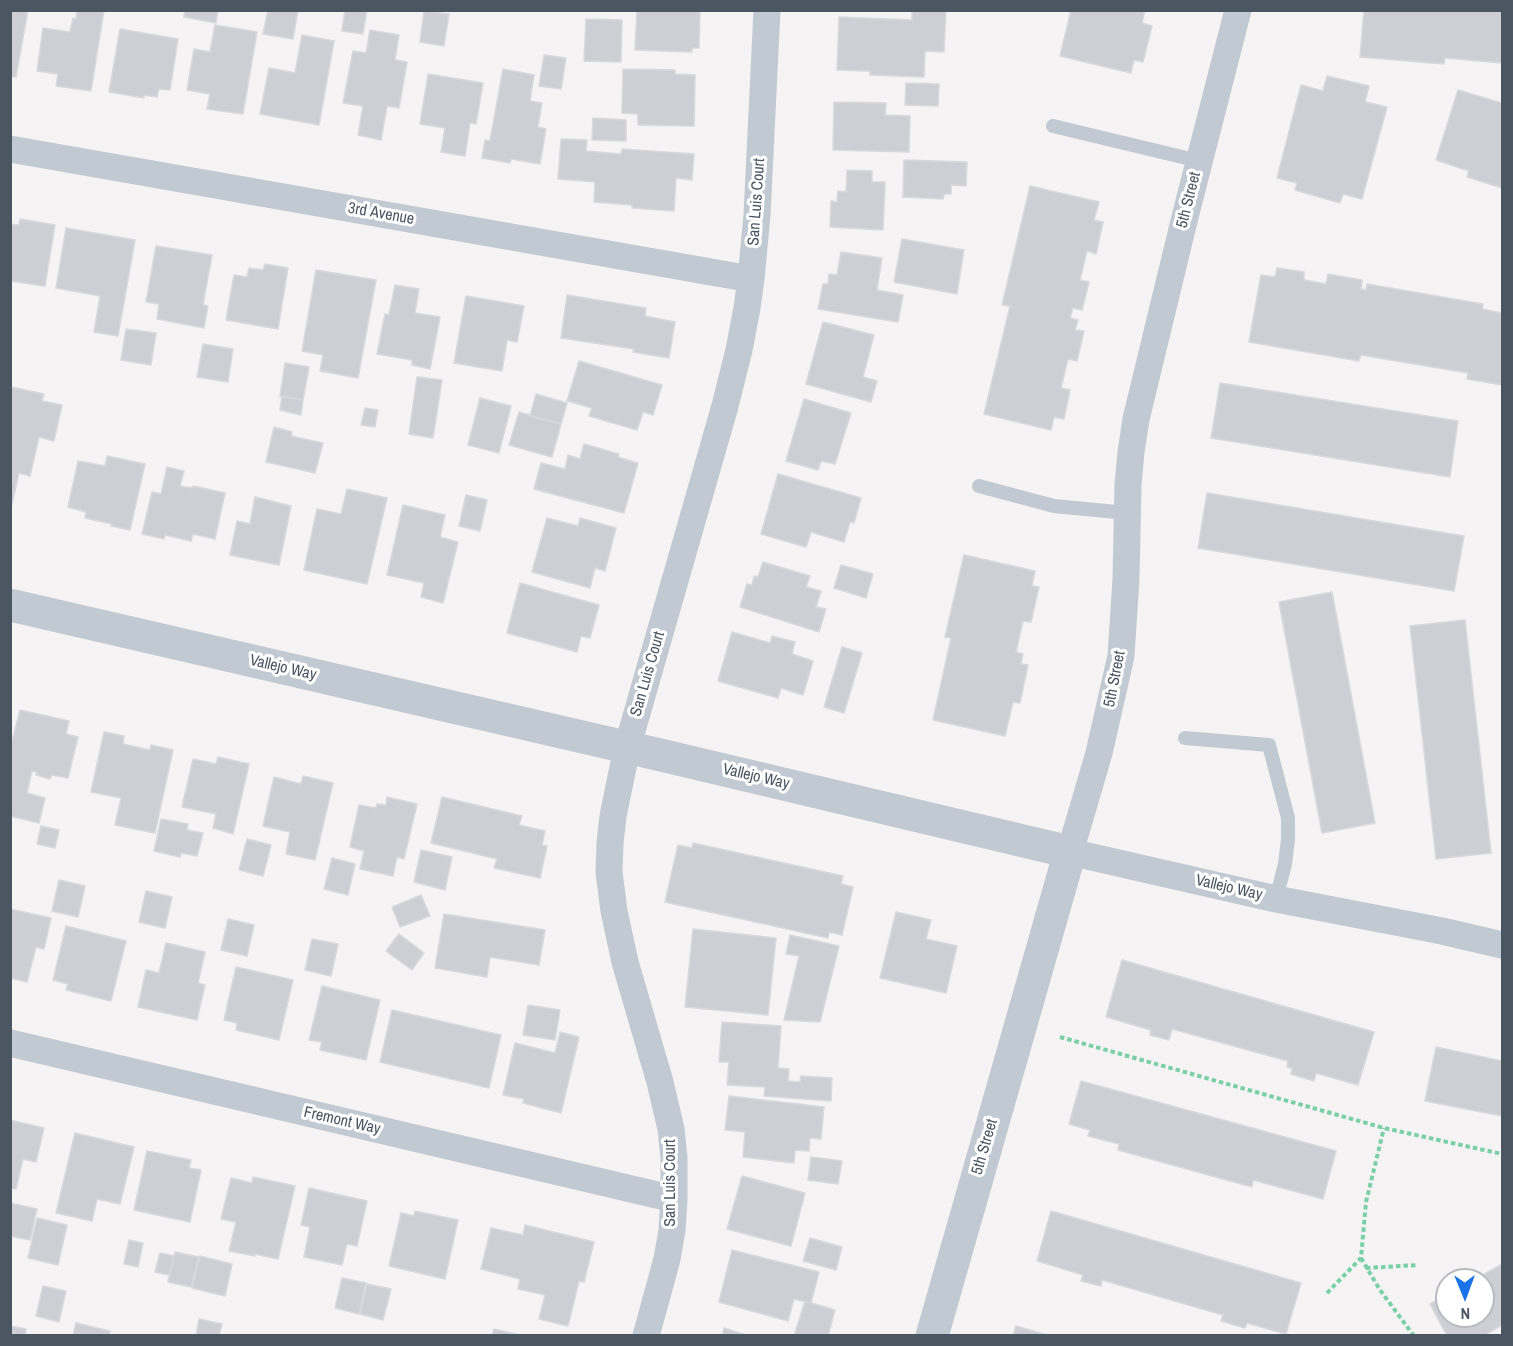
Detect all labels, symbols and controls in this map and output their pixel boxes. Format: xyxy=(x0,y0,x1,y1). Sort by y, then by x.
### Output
street label: San Luis Court xyxy=(744,158,770,246)
street label: 5th Street xyxy=(1173,170,1205,230)
street label: 3rd Avenue xyxy=(346,199,416,229)
street label: San Luis Court xyxy=(627,629,669,719)
street label: 5th Street xyxy=(1100,649,1130,709)
street label: Vallejo Way xyxy=(248,651,318,685)
street label: Vallejo Way xyxy=(721,760,791,794)
street label: Vallejo Way xyxy=(1194,871,1264,905)
street label: Fremont Way xyxy=(302,1103,382,1139)
street label: 5th Street xyxy=(968,1117,1002,1177)
street label: San Luis Court xyxy=(661,1139,681,1227)
north arrow xyxy=(1435,1268,1495,1328)
text: N xyxy=(1460,1303,1470,1325)

